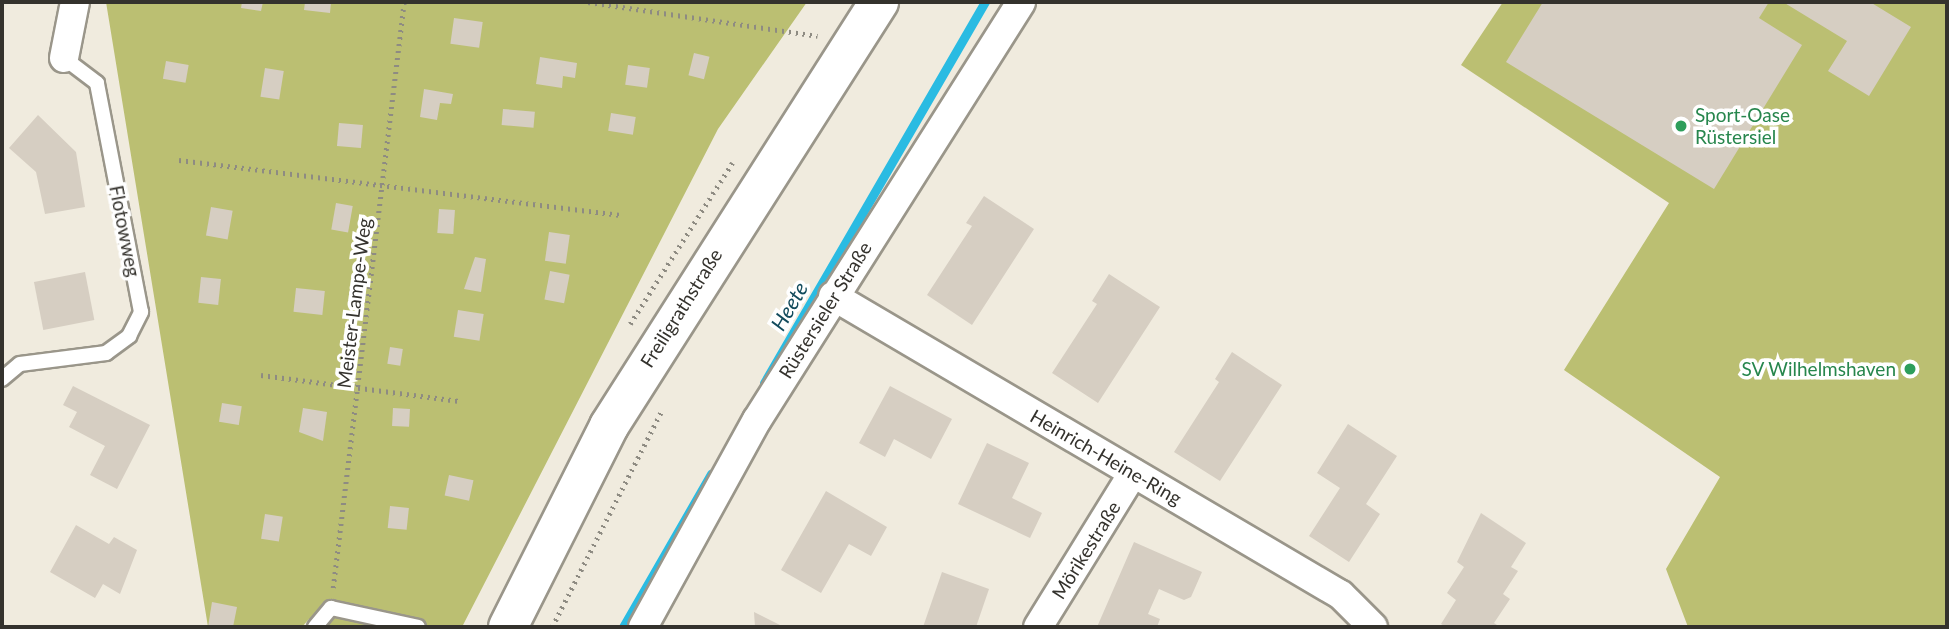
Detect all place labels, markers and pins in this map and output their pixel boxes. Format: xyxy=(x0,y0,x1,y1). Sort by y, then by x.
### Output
place label: Sport-Oase Rüstersiel xyxy=(1695,104,1790,148)
marker: Sport-Oase Rüstersiel xyxy=(1673,118,1689,134)
place label: SV Wilhelmshaven xyxy=(1741,358,1896,380)
marker: SV Wilhelmshaven xyxy=(1902,361,1918,377)

